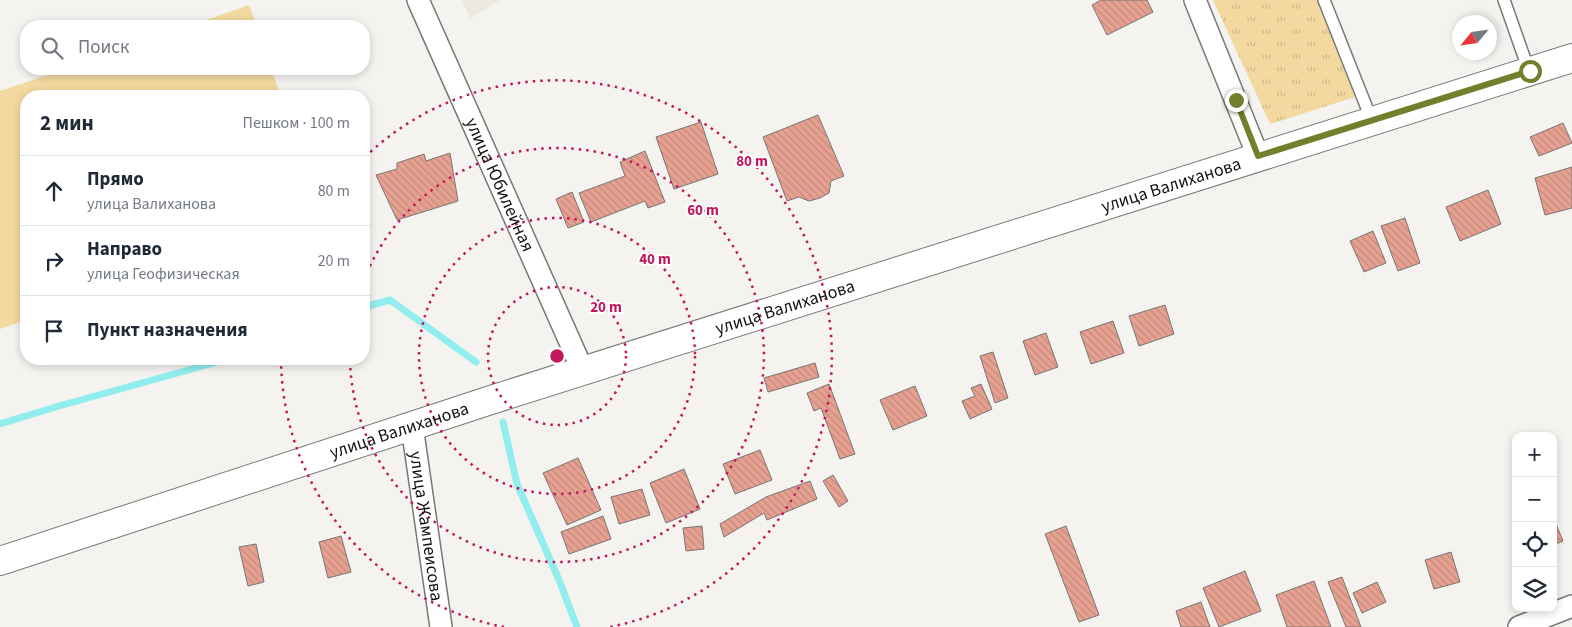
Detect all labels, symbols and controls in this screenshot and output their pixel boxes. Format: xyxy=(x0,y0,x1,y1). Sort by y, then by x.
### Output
north arrow xyxy=(1452,15,1497,60)
search box xyxy=(20,20,370,75)
icon: search xyxy=(38,34,66,62)
text: Поиск xyxy=(78,34,129,61)
route start xyxy=(1519,60,1542,83)
route end xyxy=(1225,89,1248,112)
text: 2 мин xyxy=(40,108,94,138)
text: Пешком · 100 m xyxy=(243,112,350,134)
street label: улица Юбилейная xyxy=(459,114,541,256)
text: 80 m xyxy=(736,151,768,172)
street label: улица Валиханова xyxy=(1098,151,1244,219)
text: Прямо xyxy=(87,166,144,193)
icon: ahead xyxy=(40,177,68,205)
text: 80 m xyxy=(318,180,350,202)
text: улица Валиханова xyxy=(87,193,216,215)
text: 60 m xyxy=(687,200,719,221)
text: Направо xyxy=(87,236,162,263)
icon: right xyxy=(40,247,68,275)
text: 40 m xyxy=(639,249,671,270)
text: 20 m xyxy=(318,250,350,272)
text: улица Геофизическая xyxy=(87,263,240,285)
street label: улица Валиханова xyxy=(712,273,858,341)
text: 20 m xyxy=(590,297,622,318)
icon: arrive xyxy=(40,317,68,345)
text: Пункт назначения xyxy=(87,317,248,344)
centre of rings xyxy=(548,347,566,365)
street label: улица Валиханова xyxy=(326,396,472,465)
map controls xyxy=(1512,432,1557,612)
button: + xyxy=(1512,432,1557,477)
street label: улица Жампеисова xyxy=(403,449,450,603)
button: − xyxy=(1512,477,1557,522)
button: locate xyxy=(1512,522,1557,567)
button: layers xyxy=(1512,567,1557,612)

